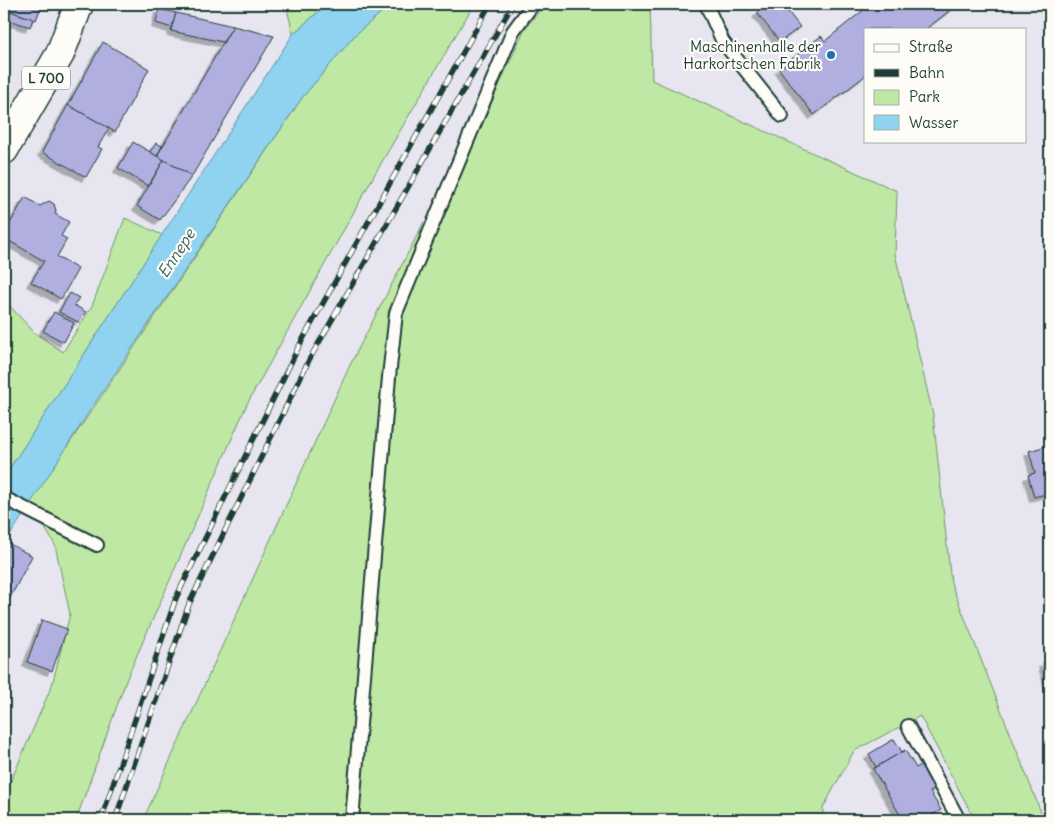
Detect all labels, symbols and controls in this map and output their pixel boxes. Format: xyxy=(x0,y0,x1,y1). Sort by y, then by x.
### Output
legend xyxy=(864,28,1026,142)
place label: Maschinenhalle der Harkortschen Fabrik xyxy=(683,37,821,73)
text: Straße xyxy=(909,37,953,56)
marker: Maschinenhalle der Harkortschen Fabrik xyxy=(825,49,837,61)
text: Bahn xyxy=(909,63,945,82)
road number: L 700 xyxy=(22,66,70,90)
text: Park xyxy=(909,87,940,106)
text: Wasser xyxy=(909,113,959,132)
water label: Ennepe xyxy=(153,224,200,281)

